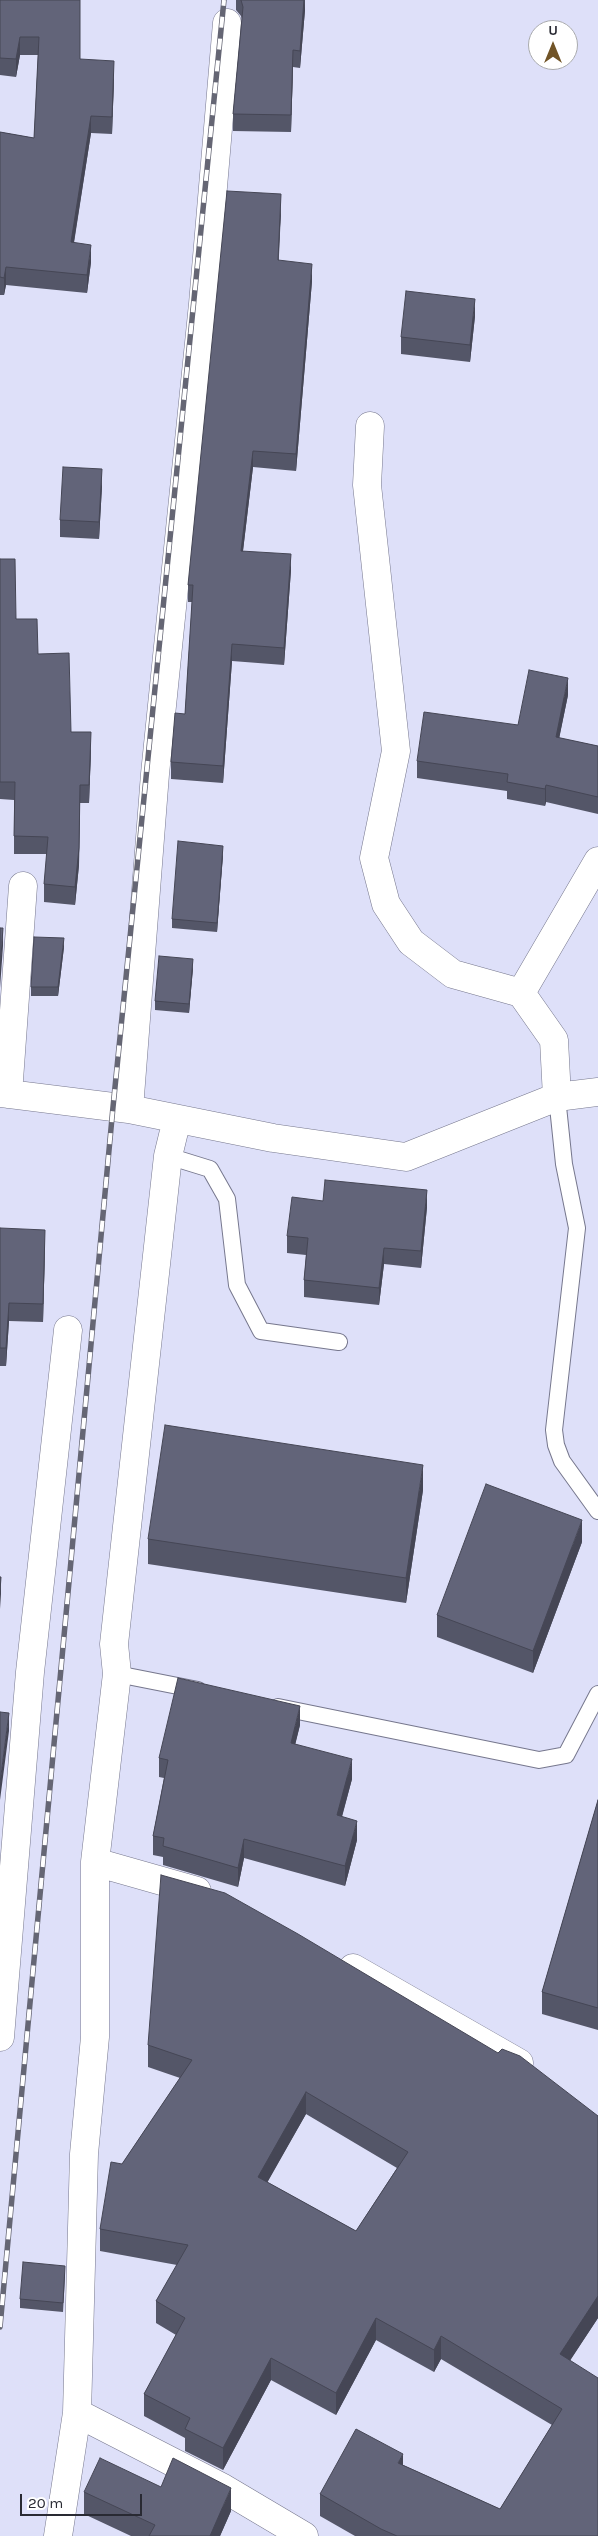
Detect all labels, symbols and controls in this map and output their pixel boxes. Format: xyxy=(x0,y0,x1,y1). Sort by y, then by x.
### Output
north arrow xyxy=(528,20,578,70)
text: U xyxy=(548,22,558,39)
scale bar xyxy=(22,2484,145,2516)
text: 20 m xyxy=(28,2494,63,2512)

